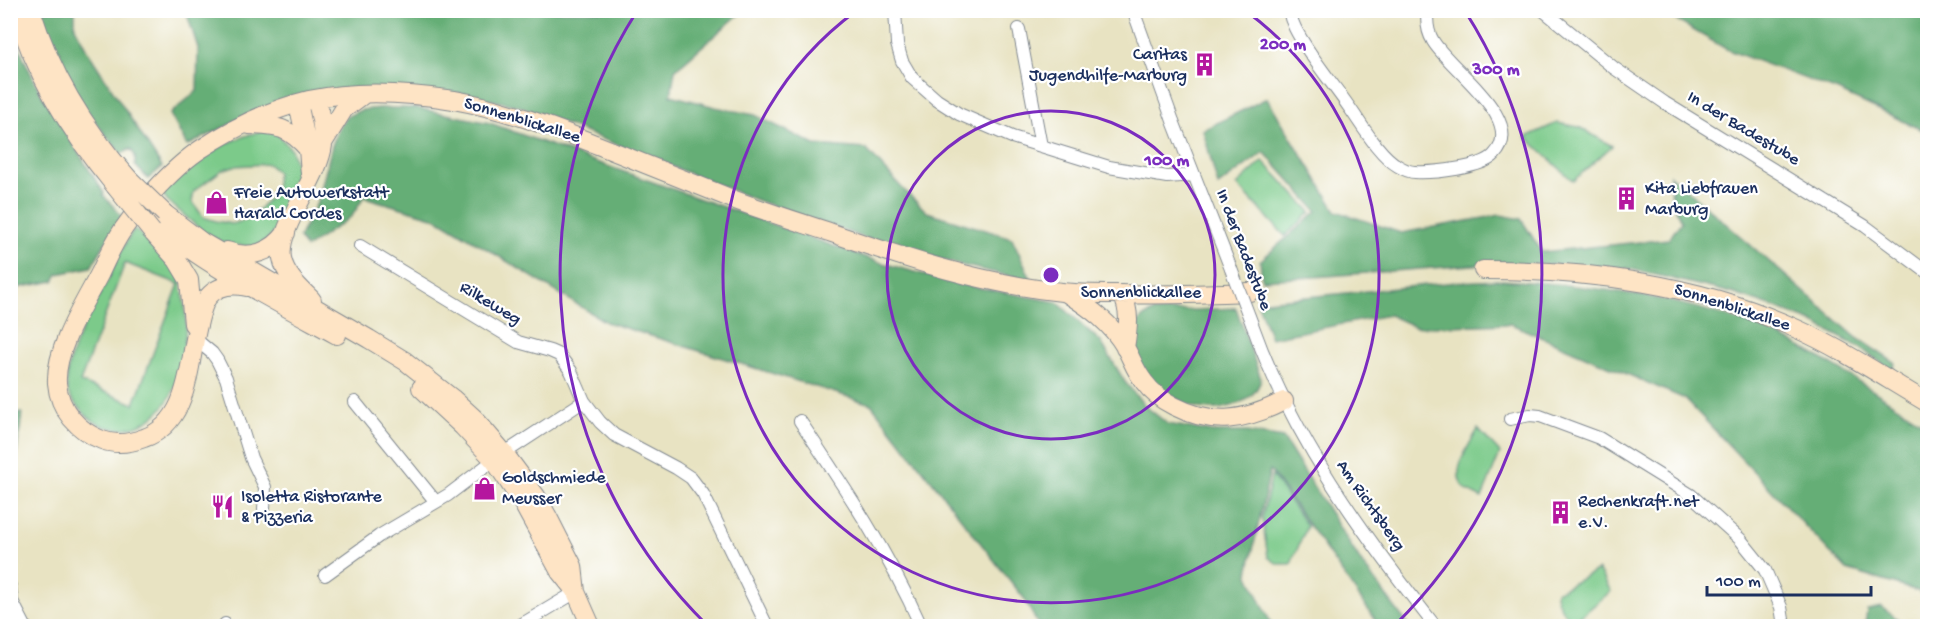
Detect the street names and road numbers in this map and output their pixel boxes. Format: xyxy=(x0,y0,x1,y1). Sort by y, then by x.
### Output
street label: In der Badestube xyxy=(1683,87,1804,171)
street label: Sonnenblickallee xyxy=(461,93,583,149)
street label: In der Badestube xyxy=(1210,187,1276,314)
street label: Rilkeweg xyxy=(455,277,525,331)
street label: Sonnenblickallee xyxy=(1671,279,1793,337)
street label: Sonnenblickallee xyxy=(1081,283,1202,304)
street label: Am Richtsberg xyxy=(1331,456,1409,556)

